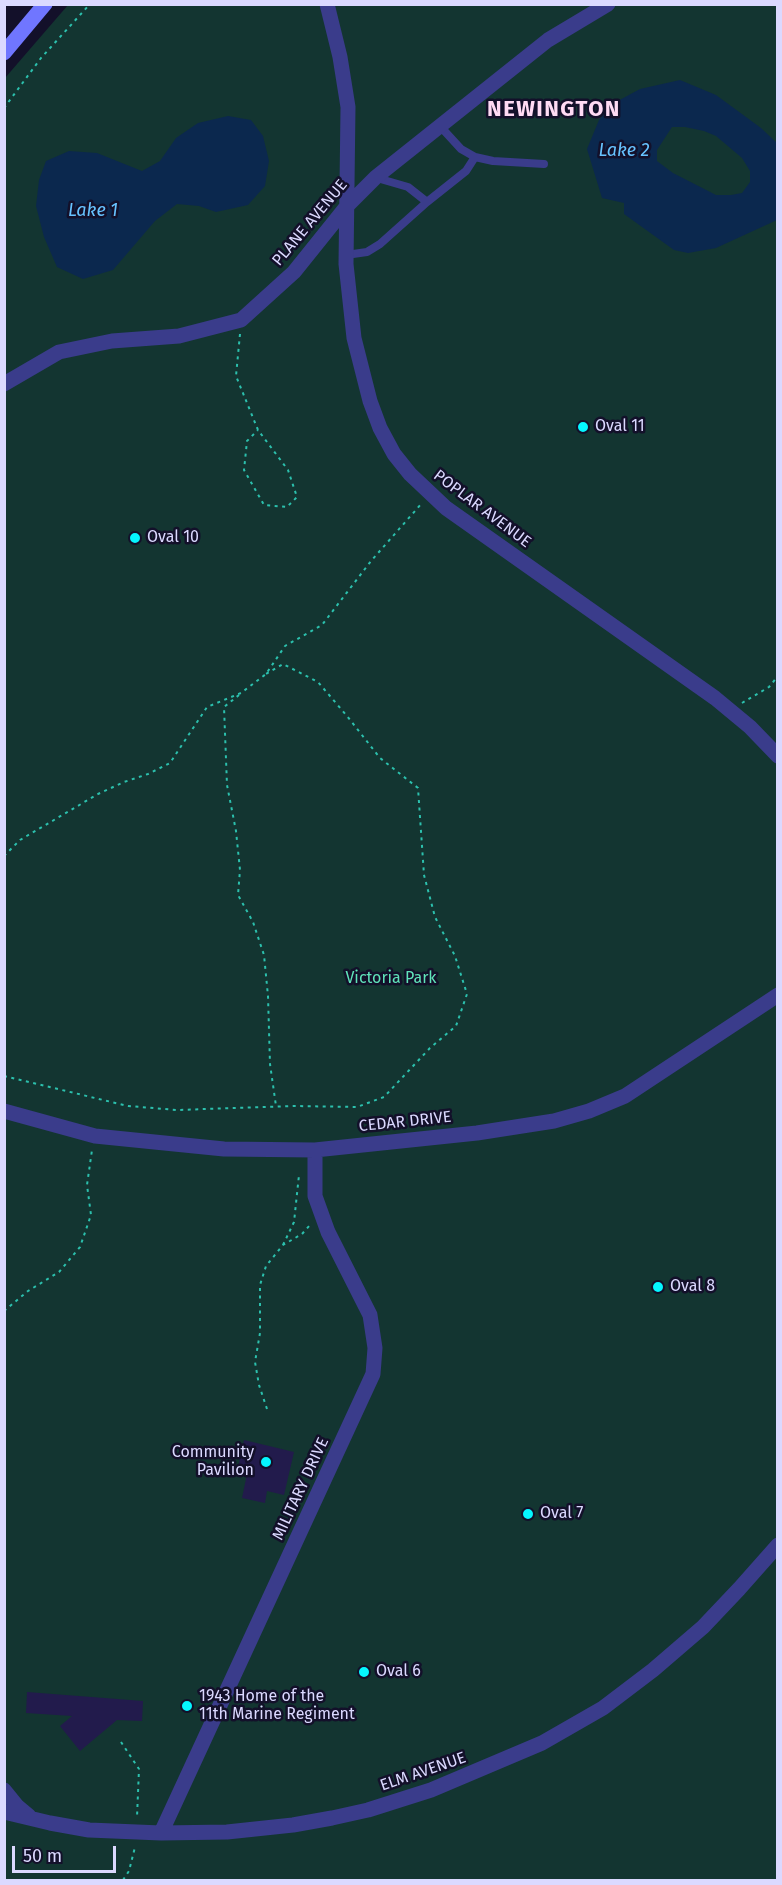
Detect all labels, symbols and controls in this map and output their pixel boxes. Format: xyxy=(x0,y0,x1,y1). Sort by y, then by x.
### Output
district label: NEWINGTON xyxy=(487,97,621,123)
water label: Lake 2 xyxy=(598,140,650,162)
street label: PLANE AVENUE xyxy=(268,176,352,270)
water label: Lake 1 xyxy=(68,200,118,222)
place label: Oval 11 xyxy=(595,417,645,437)
marker: Oval 11 xyxy=(576,420,590,434)
street label: POPLAR AVENUE xyxy=(429,466,535,552)
place label: Oval 10 xyxy=(147,528,199,548)
marker: Oval 10 xyxy=(128,531,142,545)
park label: Victoria Park xyxy=(345,969,437,989)
street label: CEDAR DRIVE xyxy=(358,1108,452,1136)
place label: Oval 8 xyxy=(670,1277,715,1297)
marker: Oval 8 xyxy=(651,1280,665,1294)
street label: MILITARY DRIVE xyxy=(269,1435,333,1543)
place label: Community Pavilion xyxy=(172,1443,254,1481)
marker: Community Pavilion xyxy=(259,1455,273,1469)
place label: Oval 7 xyxy=(540,1504,583,1524)
marker: Oval 7 xyxy=(521,1507,535,1521)
place label: Oval 6 xyxy=(376,1662,421,1682)
marker: Oval 6 xyxy=(357,1665,371,1679)
place label: 1943 Home of the 11th Marine Regiment xyxy=(199,1687,355,1725)
marker: 1943 Home of the 11th Marine Regiment xyxy=(180,1699,194,1713)
street label: ELM AVENUE xyxy=(378,1748,468,1796)
scale bar xyxy=(15,1834,118,1872)
text: 50 m xyxy=(23,1845,62,1867)

